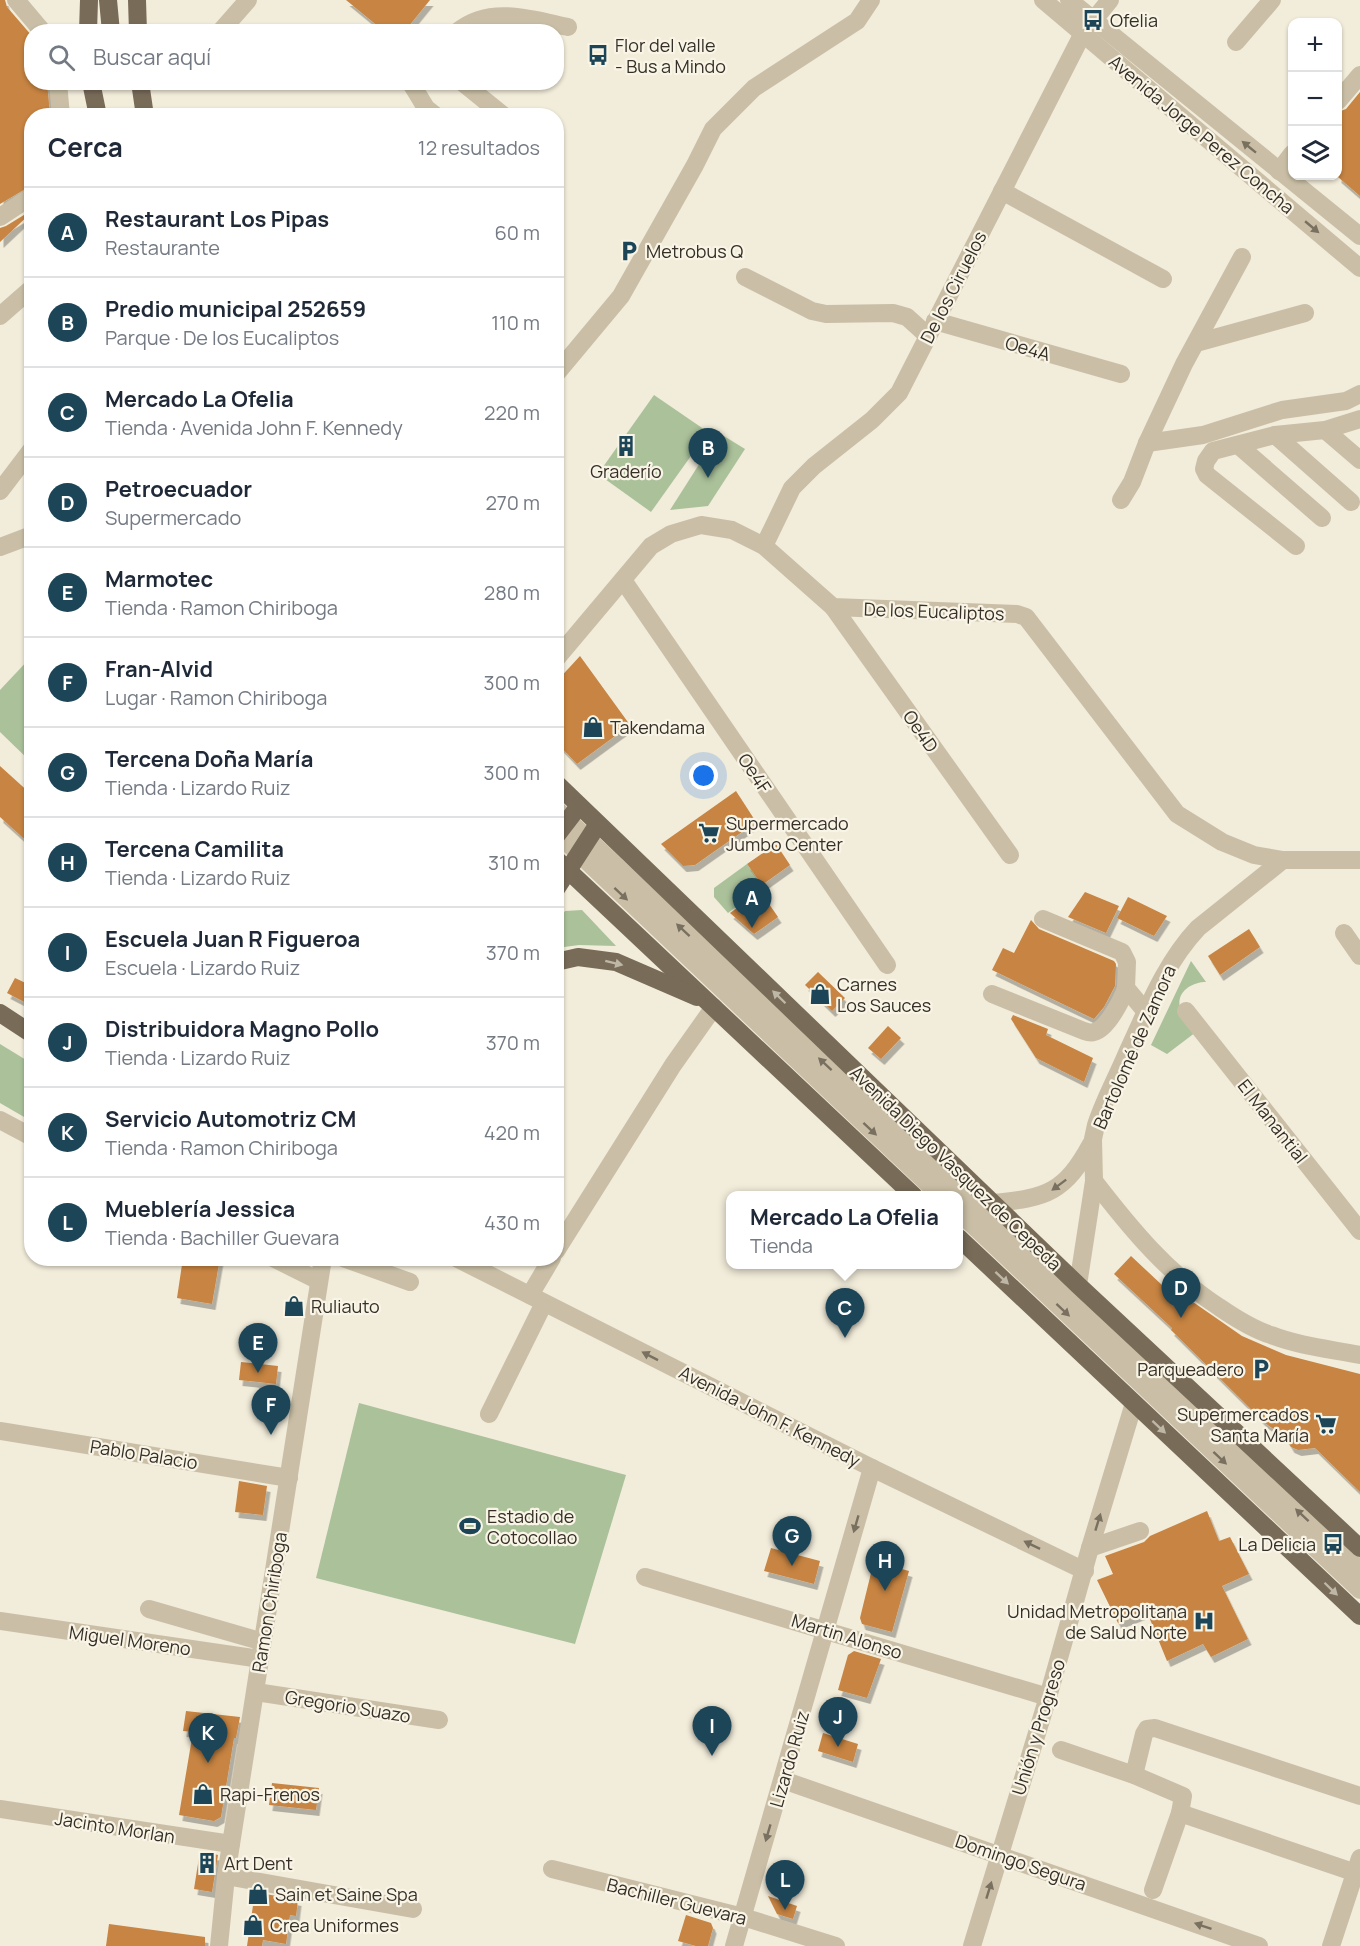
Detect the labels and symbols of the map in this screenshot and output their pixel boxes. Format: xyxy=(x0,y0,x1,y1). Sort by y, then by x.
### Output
bus stop icon: Ofelia xyxy=(1081,8,1105,32)
place label: Ofelia xyxy=(1110,8,1158,32)
place label: Flor del valle - Bus a Mindo xyxy=(615,33,726,78)
bus stop icon: Flor del valle - Bus a Mindo xyxy=(586,43,610,67)
street label: Avenida Jorge Perez Concha xyxy=(1104,49,1300,219)
one-way arrow xyxy=(1241,140,1257,153)
one-way arrow xyxy=(1304,221,1320,234)
street label: De los Ciruelos xyxy=(914,227,992,347)
parking icon: Metrobus Q xyxy=(617,239,641,263)
place label: Metrobus Q xyxy=(646,239,743,263)
street label: Oe4A xyxy=(1003,330,1054,366)
pin: B xyxy=(688,428,728,478)
building icon: Graderío xyxy=(614,434,638,458)
place label: Graderío xyxy=(590,459,662,483)
street label: De los Eucaliptos xyxy=(863,597,1005,625)
street label: Oe4D xyxy=(898,705,944,757)
shop icon: Takendama xyxy=(581,715,605,739)
place label: Takendama xyxy=(610,715,705,739)
street label: Oe4F xyxy=(733,748,777,798)
your location xyxy=(689,761,718,790)
place label: Supermercado Jumbo Center xyxy=(726,811,849,856)
supermarket icon: Supermercado Jumbo Center xyxy=(697,821,721,845)
pin: A xyxy=(732,878,771,928)
one-way arrow xyxy=(614,887,628,901)
one-way arrow xyxy=(676,924,691,937)
one-way arrow xyxy=(605,959,624,968)
street label: Bartolomé de Zamora xyxy=(1087,961,1181,1133)
place label: Carnes Los Sauces xyxy=(837,972,931,1017)
shop icon: Carnes Los Sauces xyxy=(808,982,832,1006)
one-way arrow xyxy=(771,990,786,1004)
one-way arrow xyxy=(818,1057,832,1071)
street label: Avenida Diego Vasquez de Cepeda xyxy=(845,1060,1067,1276)
street label: El Manantial xyxy=(1233,1074,1313,1168)
one-way arrow xyxy=(862,1122,877,1135)
one-way arrow xyxy=(1051,1179,1066,1191)
pin: D xyxy=(1162,1268,1200,1318)
one-way arrow xyxy=(994,1271,1008,1285)
pin: C xyxy=(826,1288,864,1338)
shop icon: Ruliauto xyxy=(282,1294,306,1318)
place label: Ruliauto xyxy=(311,1294,380,1318)
one-way arrow xyxy=(1055,1303,1070,1317)
pin: E xyxy=(238,1324,278,1373)
one-way arrow xyxy=(642,1351,659,1361)
place label: Parqueadero xyxy=(1137,1357,1244,1381)
parking icon: Parqueadero xyxy=(1249,1357,1273,1381)
street label: Avenida John F. Kennedy xyxy=(675,1360,865,1472)
pin: F xyxy=(252,1386,290,1435)
place label: Supermercados Santa María xyxy=(1177,1402,1309,1447)
supermarket icon: Supermercados Santa María xyxy=(1314,1412,1338,1436)
one-way arrow xyxy=(1152,1419,1166,1433)
street label: Pablo Palacio xyxy=(88,1434,200,1474)
one-way arrow xyxy=(1212,1451,1227,1464)
place label: Estadio de Cotocollao xyxy=(487,1504,577,1549)
one-way arrow xyxy=(1295,1508,1310,1522)
one-way arrow xyxy=(1094,1513,1103,1531)
sports icon: Estadio de Cotocollao xyxy=(458,1514,482,1538)
one-way arrow xyxy=(851,1515,861,1533)
pin: G xyxy=(772,1516,812,1566)
street label: Ramon Chiriboga xyxy=(246,1530,292,1674)
place label: La Delicia xyxy=(1238,1532,1316,1556)
bus stop icon: La Delicia xyxy=(1321,1532,1345,1556)
one-way arrow xyxy=(1024,1541,1041,1550)
pin: H xyxy=(866,1542,904,1591)
one-way arrow xyxy=(1324,1582,1339,1596)
place label: Unidad Metropolitana de Salud Norte xyxy=(1007,1599,1187,1644)
street label: Martin Alonso xyxy=(789,1608,905,1664)
hospital icon: Unidad Metropolitana de Salud Norte xyxy=(1192,1609,1216,1633)
street label: Miguel Moreno xyxy=(68,1620,192,1660)
street label: Unión y Progreso xyxy=(1006,1656,1070,1798)
street label: Gregorio Suazo xyxy=(283,1684,413,1728)
pin: J xyxy=(818,1698,858,1747)
pin: I xyxy=(692,1706,732,1756)
street label: Lizardo Ruiz xyxy=(764,1708,814,1810)
pin: K xyxy=(188,1714,228,1763)
shop icon: Rapi-Frenos xyxy=(191,1782,215,1806)
place label: Rapi-Frenos xyxy=(220,1782,320,1806)
street label: Jacinto Morlan xyxy=(53,1806,177,1848)
one-way arrow xyxy=(763,1824,772,1842)
street label: Domingo Segura xyxy=(952,1828,1090,1896)
building icon: Art Dent xyxy=(195,1851,219,1875)
place label: Art Dent xyxy=(224,1851,293,1875)
pin: L xyxy=(766,1860,804,1910)
street label: Bachiller Guevara xyxy=(605,1872,749,1930)
one-way arrow xyxy=(985,1881,994,1899)
shop icon: Sain et Saine Spa xyxy=(246,1882,270,1906)
place label: Sain et Saine Spa xyxy=(275,1882,418,1906)
shop icon: Crea Uniformes xyxy=(241,1913,265,1937)
place label: Crea Uniformes xyxy=(270,1913,399,1937)
one-way arrow xyxy=(1194,1921,1212,1931)

